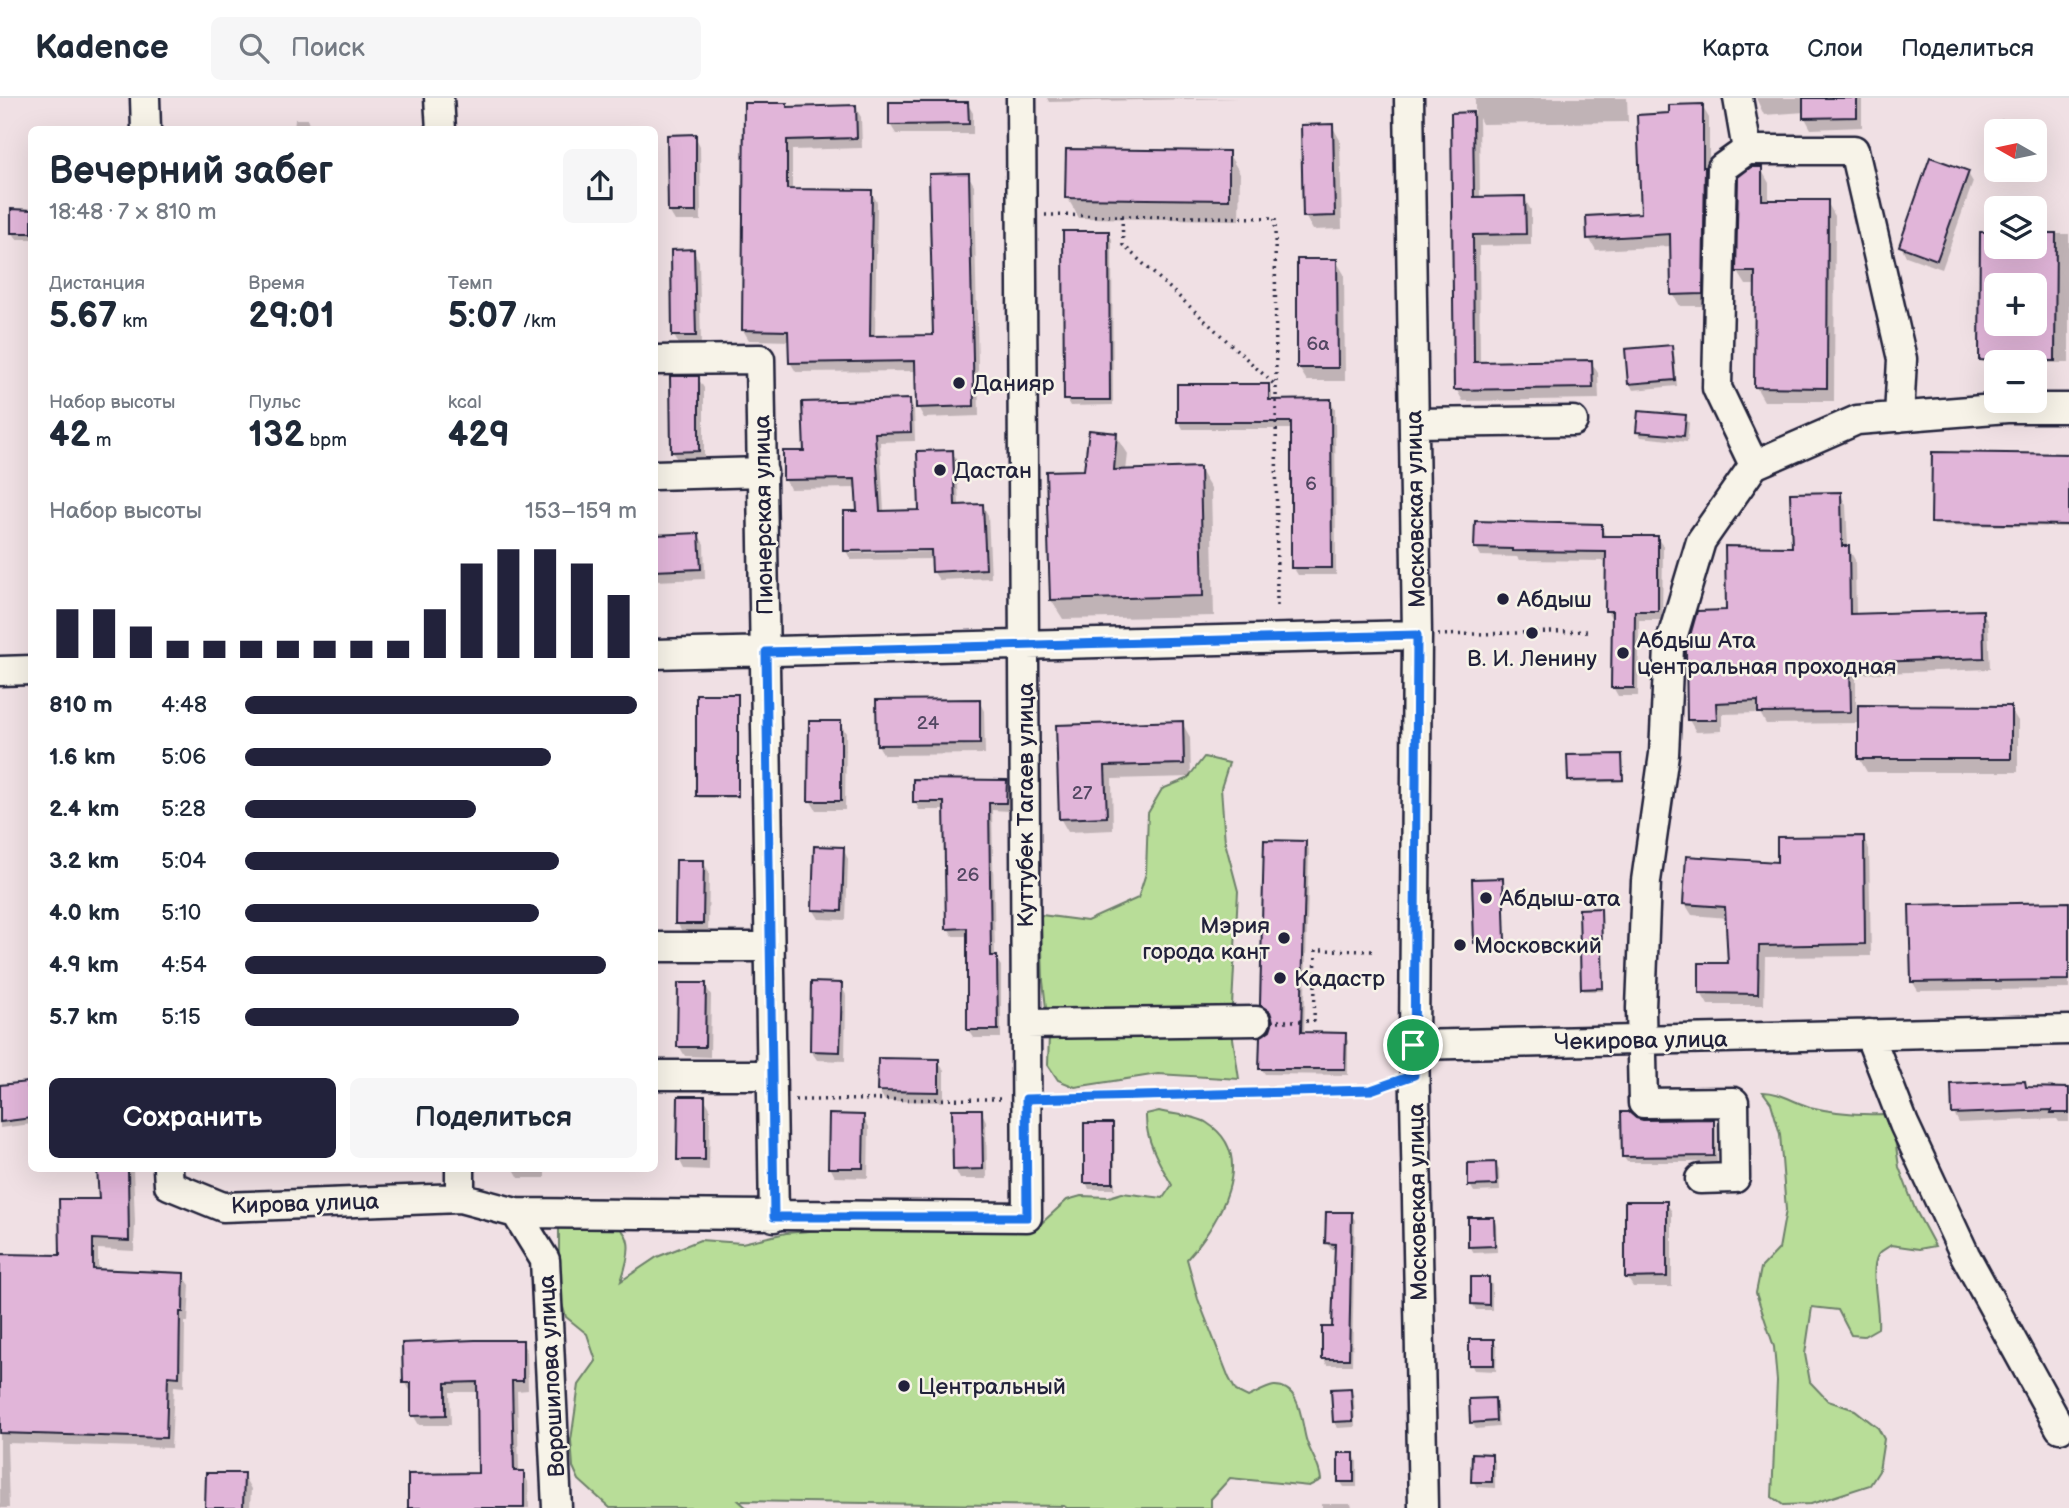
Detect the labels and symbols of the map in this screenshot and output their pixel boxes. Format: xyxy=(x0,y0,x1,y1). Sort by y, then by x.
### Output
north arrow xyxy=(1984,119,2048,182)
house number: 6а xyxy=(1307,333,1329,356)
place label: Данияр xyxy=(973,370,1054,398)
marker: Данияр xyxy=(951,375,967,391)
street label: Московская улица xyxy=(1400,409,1432,608)
street label: Пионерская улица xyxy=(748,414,780,615)
place label: Дастан xyxy=(954,457,1032,485)
marker: Дастан xyxy=(932,462,948,478)
house number: 6 xyxy=(1305,473,1317,496)
place label: Абдыш xyxy=(1516,586,1592,614)
marker: Абдыш xyxy=(1495,591,1511,607)
marker: В. И. Ленину xyxy=(1524,625,1540,641)
place label: Абдыш Ата центральная проходная xyxy=(1636,627,1897,681)
place label: В. И. Ленину xyxy=(1467,645,1597,673)
marker: Абдыш Ата центральная проходная xyxy=(1615,645,1631,661)
street label: Куттубек Тагаев улица xyxy=(1012,682,1040,927)
house number: 24 xyxy=(917,712,940,735)
house number: 27 xyxy=(1072,782,1093,805)
house number: 26 xyxy=(957,864,979,887)
place label: Абдыш-ата xyxy=(1499,885,1621,913)
marker: Абдыш-ата xyxy=(1478,890,1494,906)
place label: Мэрия города кант xyxy=(1142,912,1270,966)
marker: Мэрия города кант xyxy=(1276,930,1292,946)
place label: Московский xyxy=(1474,932,1602,960)
marker: Московский xyxy=(1452,937,1468,953)
place label: Кадастр xyxy=(1294,965,1385,993)
marker: Кадастр xyxy=(1272,970,1288,986)
pin xyxy=(1383,1015,1443,1075)
street label: Чекирова улица xyxy=(1554,1025,1728,1057)
street label: Московская улица xyxy=(1402,1102,1434,1301)
street label: Кирова улица xyxy=(231,1187,380,1221)
street label: Ворошилова улица xyxy=(533,1274,571,1478)
place label: Центральный xyxy=(918,1373,1066,1401)
marker: Центральный xyxy=(896,1378,912,1394)

